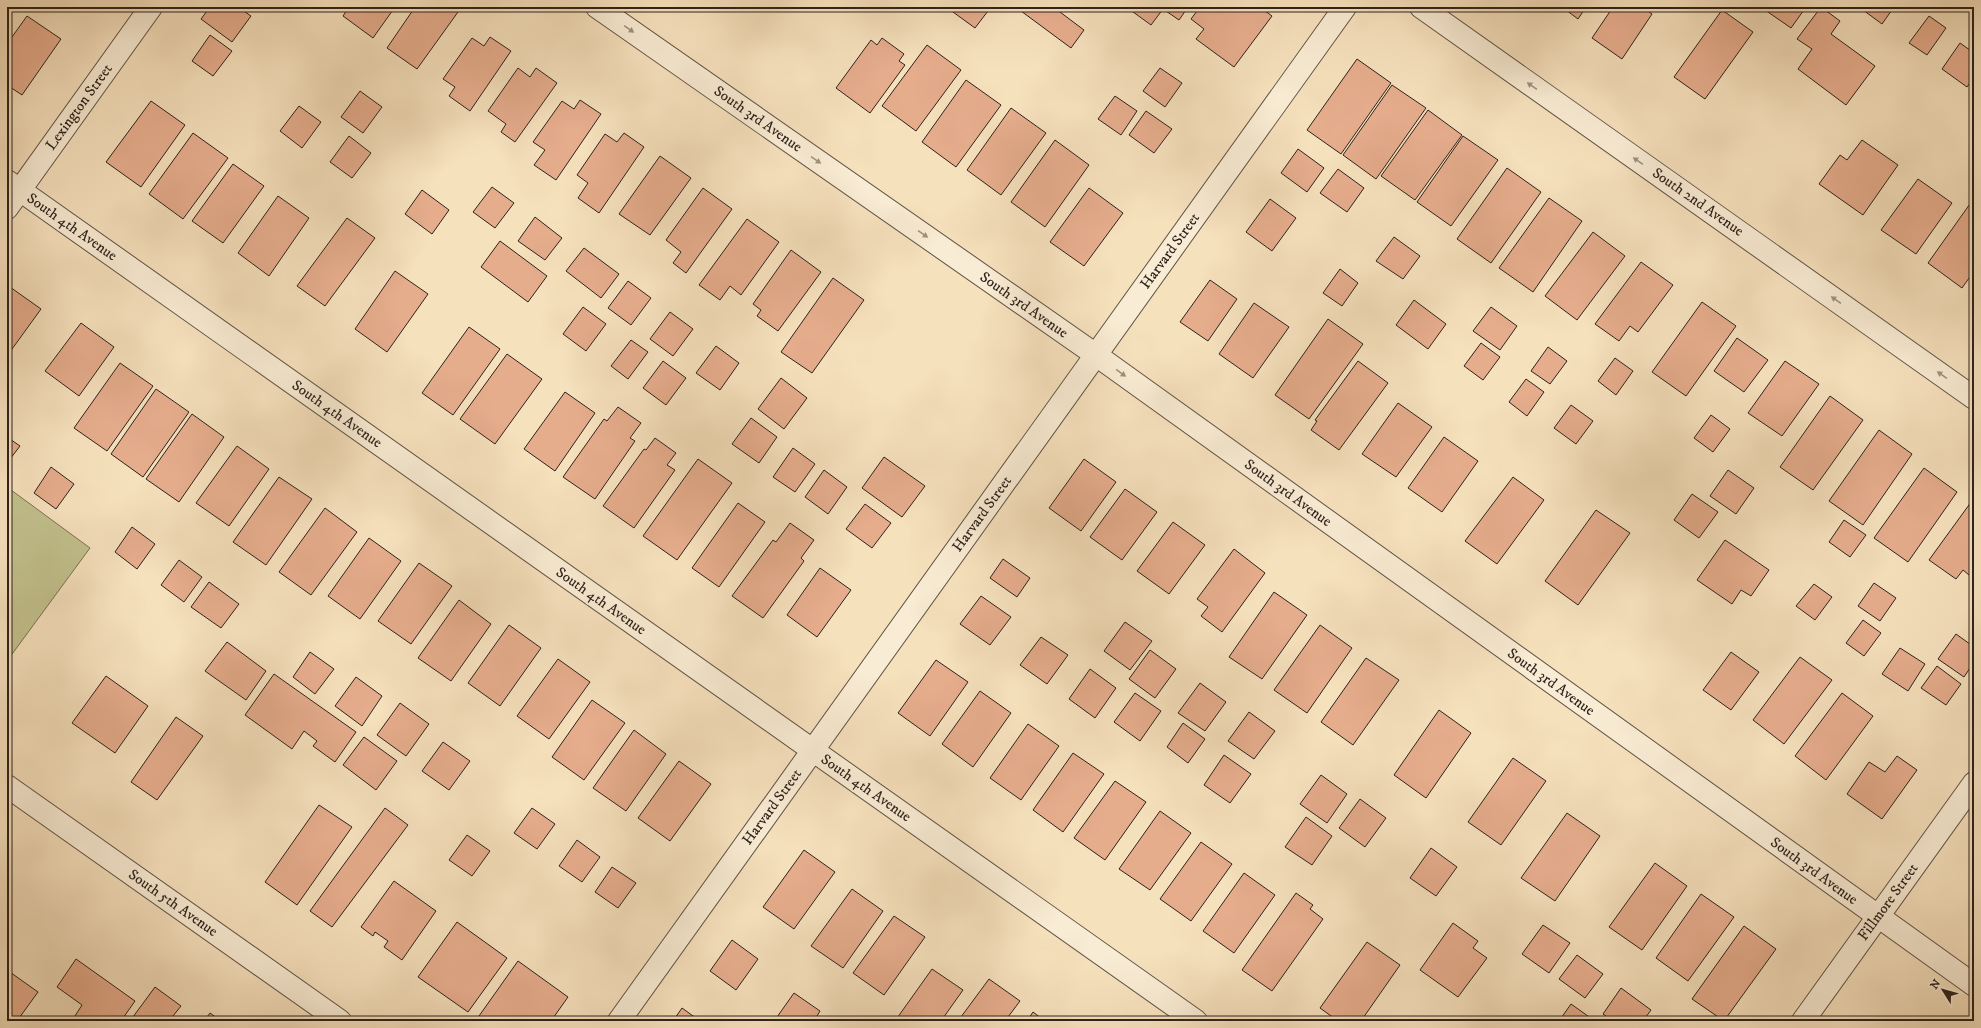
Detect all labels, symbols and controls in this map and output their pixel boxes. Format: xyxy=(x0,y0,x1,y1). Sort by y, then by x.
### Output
one-way arrow xyxy=(624,25,634,33)
street label: Lexington Street xyxy=(41,60,117,154)
street label: South 3rd Avenue xyxy=(710,82,806,156)
one-way arrow xyxy=(1527,82,1538,90)
one-way arrow xyxy=(811,156,821,164)
one-way arrow xyxy=(1633,157,1644,165)
street label: South 2nd Avenue xyxy=(1649,163,1747,241)
street label: South 4th Avenue xyxy=(23,189,121,265)
street label: Harvard Street xyxy=(1136,209,1204,293)
one-way arrow xyxy=(918,230,928,238)
street label: South 3rd Avenue xyxy=(976,268,1072,342)
one-way arrow xyxy=(1831,296,1841,304)
one-way arrow xyxy=(1116,369,1126,377)
one-way arrow xyxy=(1937,371,1947,379)
street label: South 4th Avenue xyxy=(288,376,386,452)
street label: South 3rd Avenue xyxy=(1241,455,1335,531)
street label: Harvard Street xyxy=(948,472,1016,556)
street label: South 4th Avenue xyxy=(552,563,650,639)
street label: South 3rd Avenue xyxy=(1504,644,1598,720)
street label: South 4th Avenue xyxy=(817,750,915,826)
street label: Harvard Street xyxy=(738,765,806,849)
street label: South 3rd Avenue xyxy=(1767,833,1861,909)
street label: Fillmore Street xyxy=(1854,859,1923,944)
street label: South 5th Avenue xyxy=(125,865,221,941)
north arrow xyxy=(1923,970,1963,1010)
text: N xyxy=(1928,977,1944,992)

